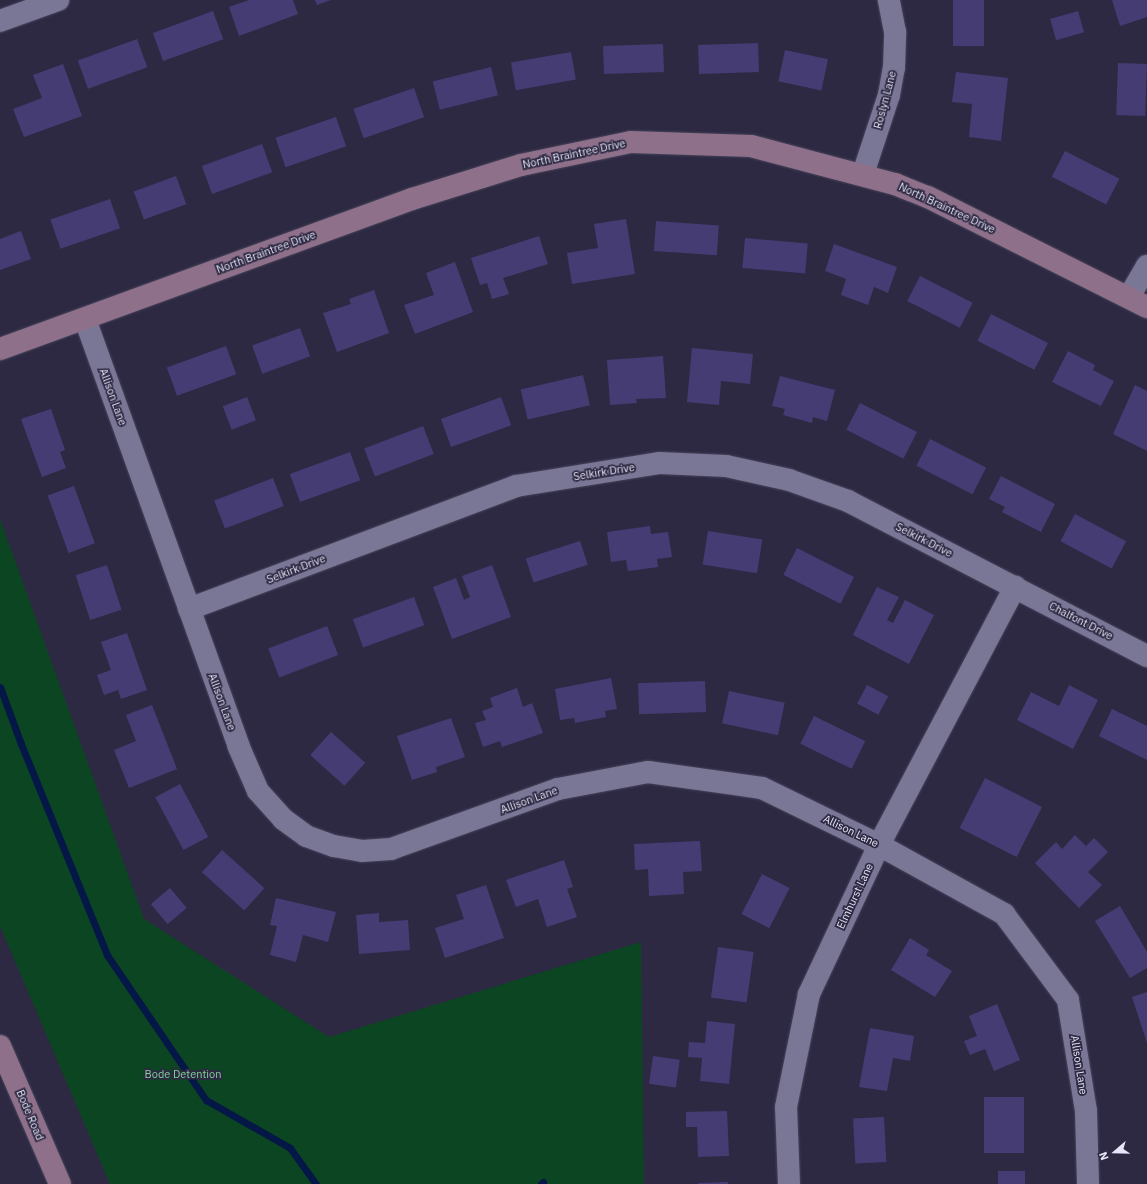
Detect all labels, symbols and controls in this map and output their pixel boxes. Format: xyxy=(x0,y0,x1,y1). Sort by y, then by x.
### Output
street label: Roslyn Lane xyxy=(871,70,899,130)
street label: North Braintree Drive xyxy=(521,137,627,171)
street label: North Braintree Drive xyxy=(897,180,997,236)
street label: North Braintree Drive xyxy=(214,228,318,276)
street label: Allison Lane xyxy=(97,367,129,427)
street label: Selkirk Drive xyxy=(572,461,636,483)
street label: Selkirk Drive xyxy=(893,520,955,560)
street label: Selkirk Drive xyxy=(265,552,327,586)
street label: Chalfont Drive xyxy=(1047,599,1115,643)
street label: Allison Lane xyxy=(206,672,238,732)
street label: Allison Lane xyxy=(499,784,559,816)
street label: Allison Lane xyxy=(821,812,881,850)
street label: Elmhurst Lane xyxy=(834,861,876,931)
street label: Allison Lane xyxy=(1068,1034,1090,1096)
park label: Bode Detention xyxy=(145,1067,221,1081)
street label: Bode Road xyxy=(13,1088,47,1142)
north arrow xyxy=(1095,1132,1135,1172)
text: N xyxy=(1096,1150,1112,1162)

